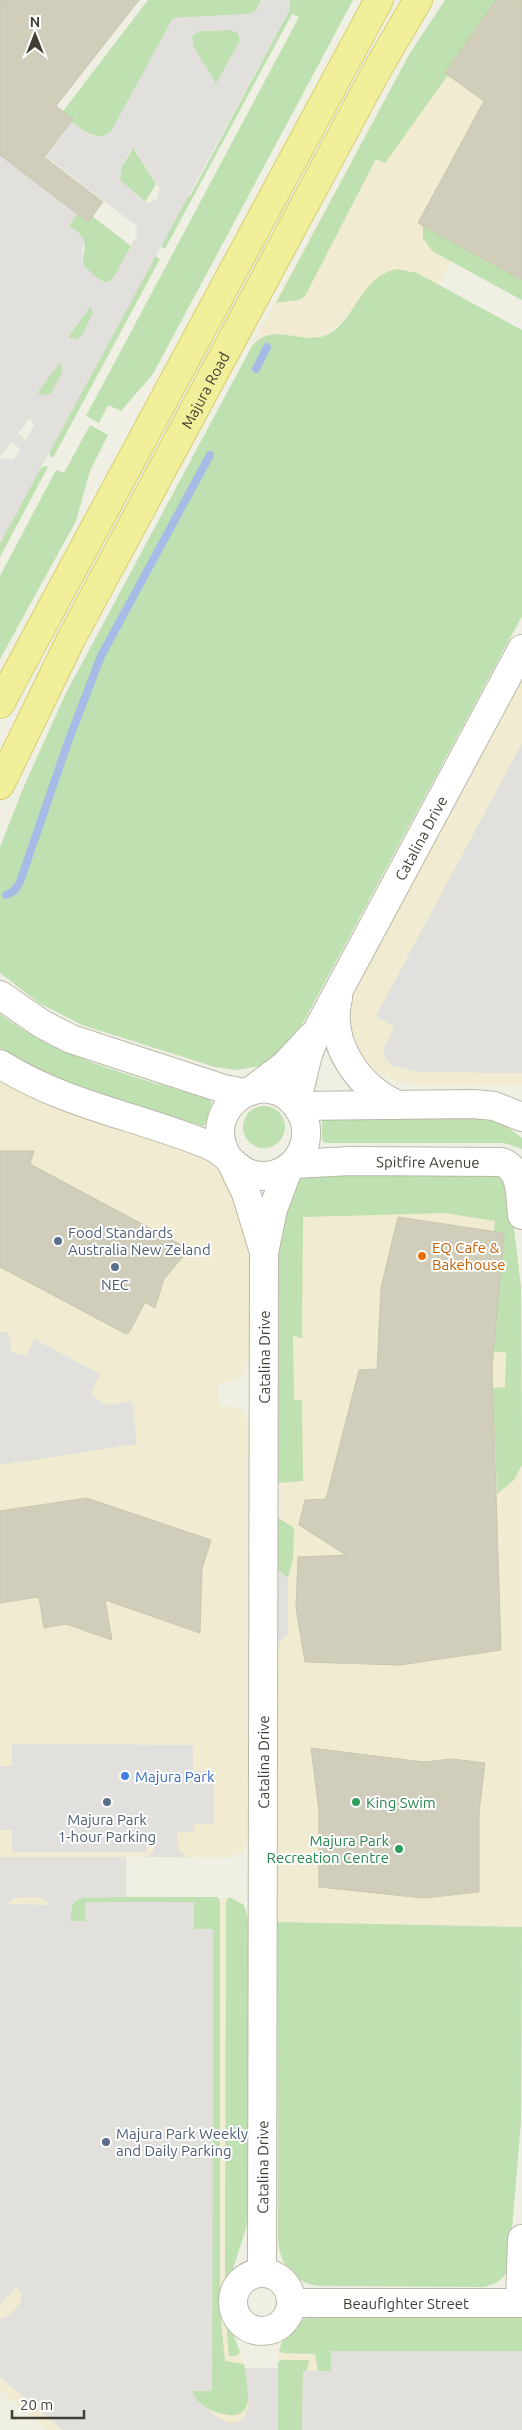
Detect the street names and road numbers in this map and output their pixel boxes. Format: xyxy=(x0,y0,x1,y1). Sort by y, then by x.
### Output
street label: Majura Road xyxy=(177,349,232,431)
street label: Catalina Drive xyxy=(391,793,450,883)
street label: Spitfire Avenue xyxy=(376,1153,480,1170)
street label: Catalina Drive xyxy=(255,1310,272,1404)
street label: Catalina Drive xyxy=(254,1715,272,1809)
street label: Catalina Drive xyxy=(254,2120,271,2214)
street label: Beaufighter Street xyxy=(343,2295,469,2312)

